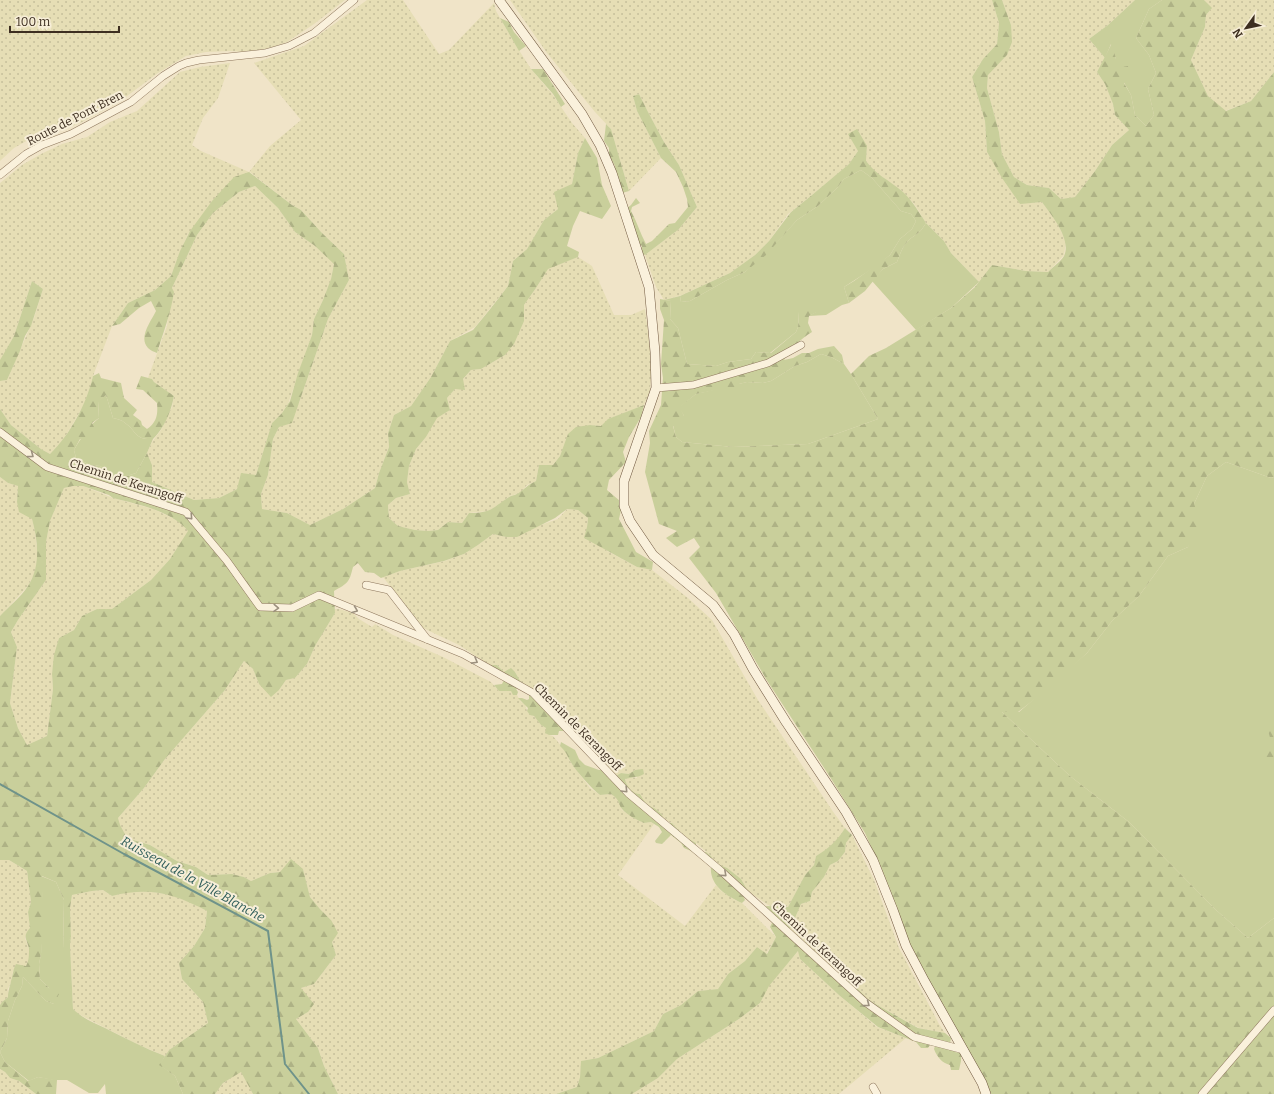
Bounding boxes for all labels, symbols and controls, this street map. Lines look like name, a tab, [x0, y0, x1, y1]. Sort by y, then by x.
scale bar	[10, 8, 119, 34]
north arrow	[1226, 8, 1266, 48]
text: 100 m	[16, 15, 51, 29]
text: N	[1230, 26, 1246, 40]
street label: Route de Pont Bren	[25, 88, 126, 148]
one-way arrow	[27, 450, 34, 458]
street label: Chemin de Kerangoff	[68, 456, 185, 506]
one-way arrow	[185, 512, 192, 520]
one-way arrow	[273, 603, 279, 612]
one-way arrow	[351, 605, 359, 613]
one-way arrow	[471, 656, 478, 663]
street label: Chemin de Kerangoff	[531, 680, 625, 774]
one-way arrow	[620, 785, 628, 793]
water label: Ruisseau de la Ville Blanche	[118, 833, 268, 925]
one-way arrow	[719, 869, 727, 876]
street label: Chemin de Kerangoff	[769, 899, 865, 990]
one-way arrow	[862, 999, 869, 1006]

